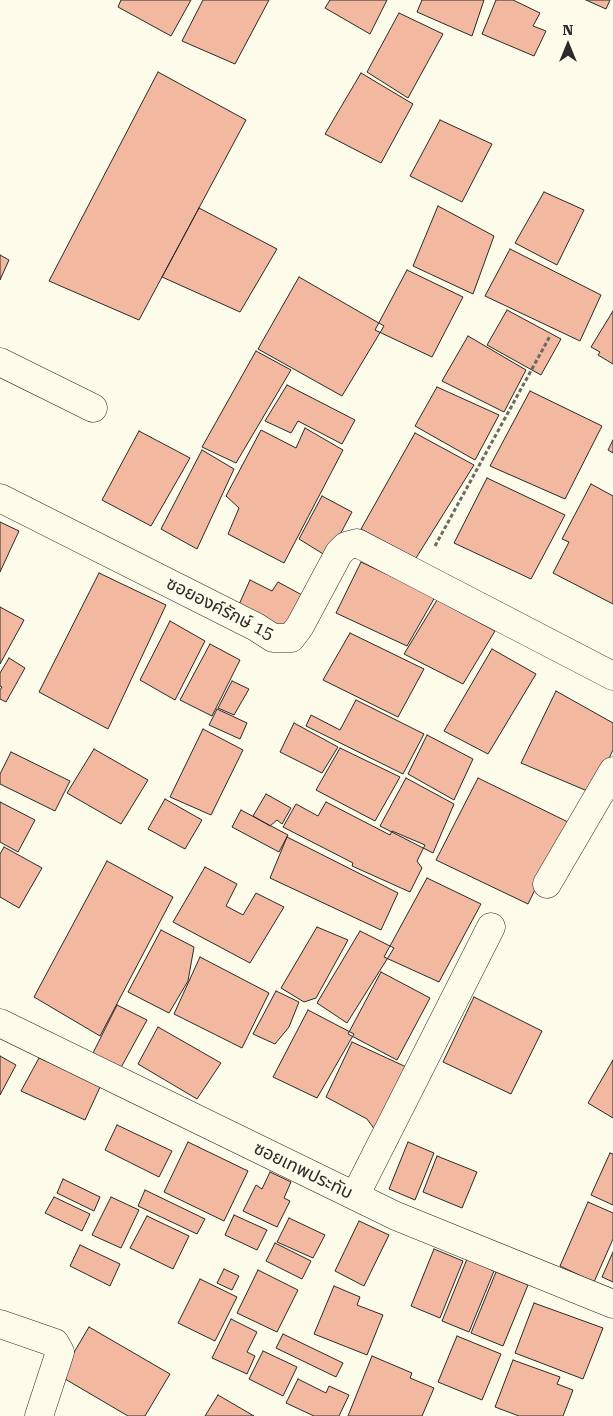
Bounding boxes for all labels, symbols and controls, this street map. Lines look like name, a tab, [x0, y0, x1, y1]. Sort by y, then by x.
north arrow	[543, 20, 593, 70]
text: N	[563, 22, 573, 38]
street label: ซอยองค์รักษ์ 15	[163, 573, 277, 645]
street label: ซอยเทพประทับ	[250, 1138, 356, 1204]

